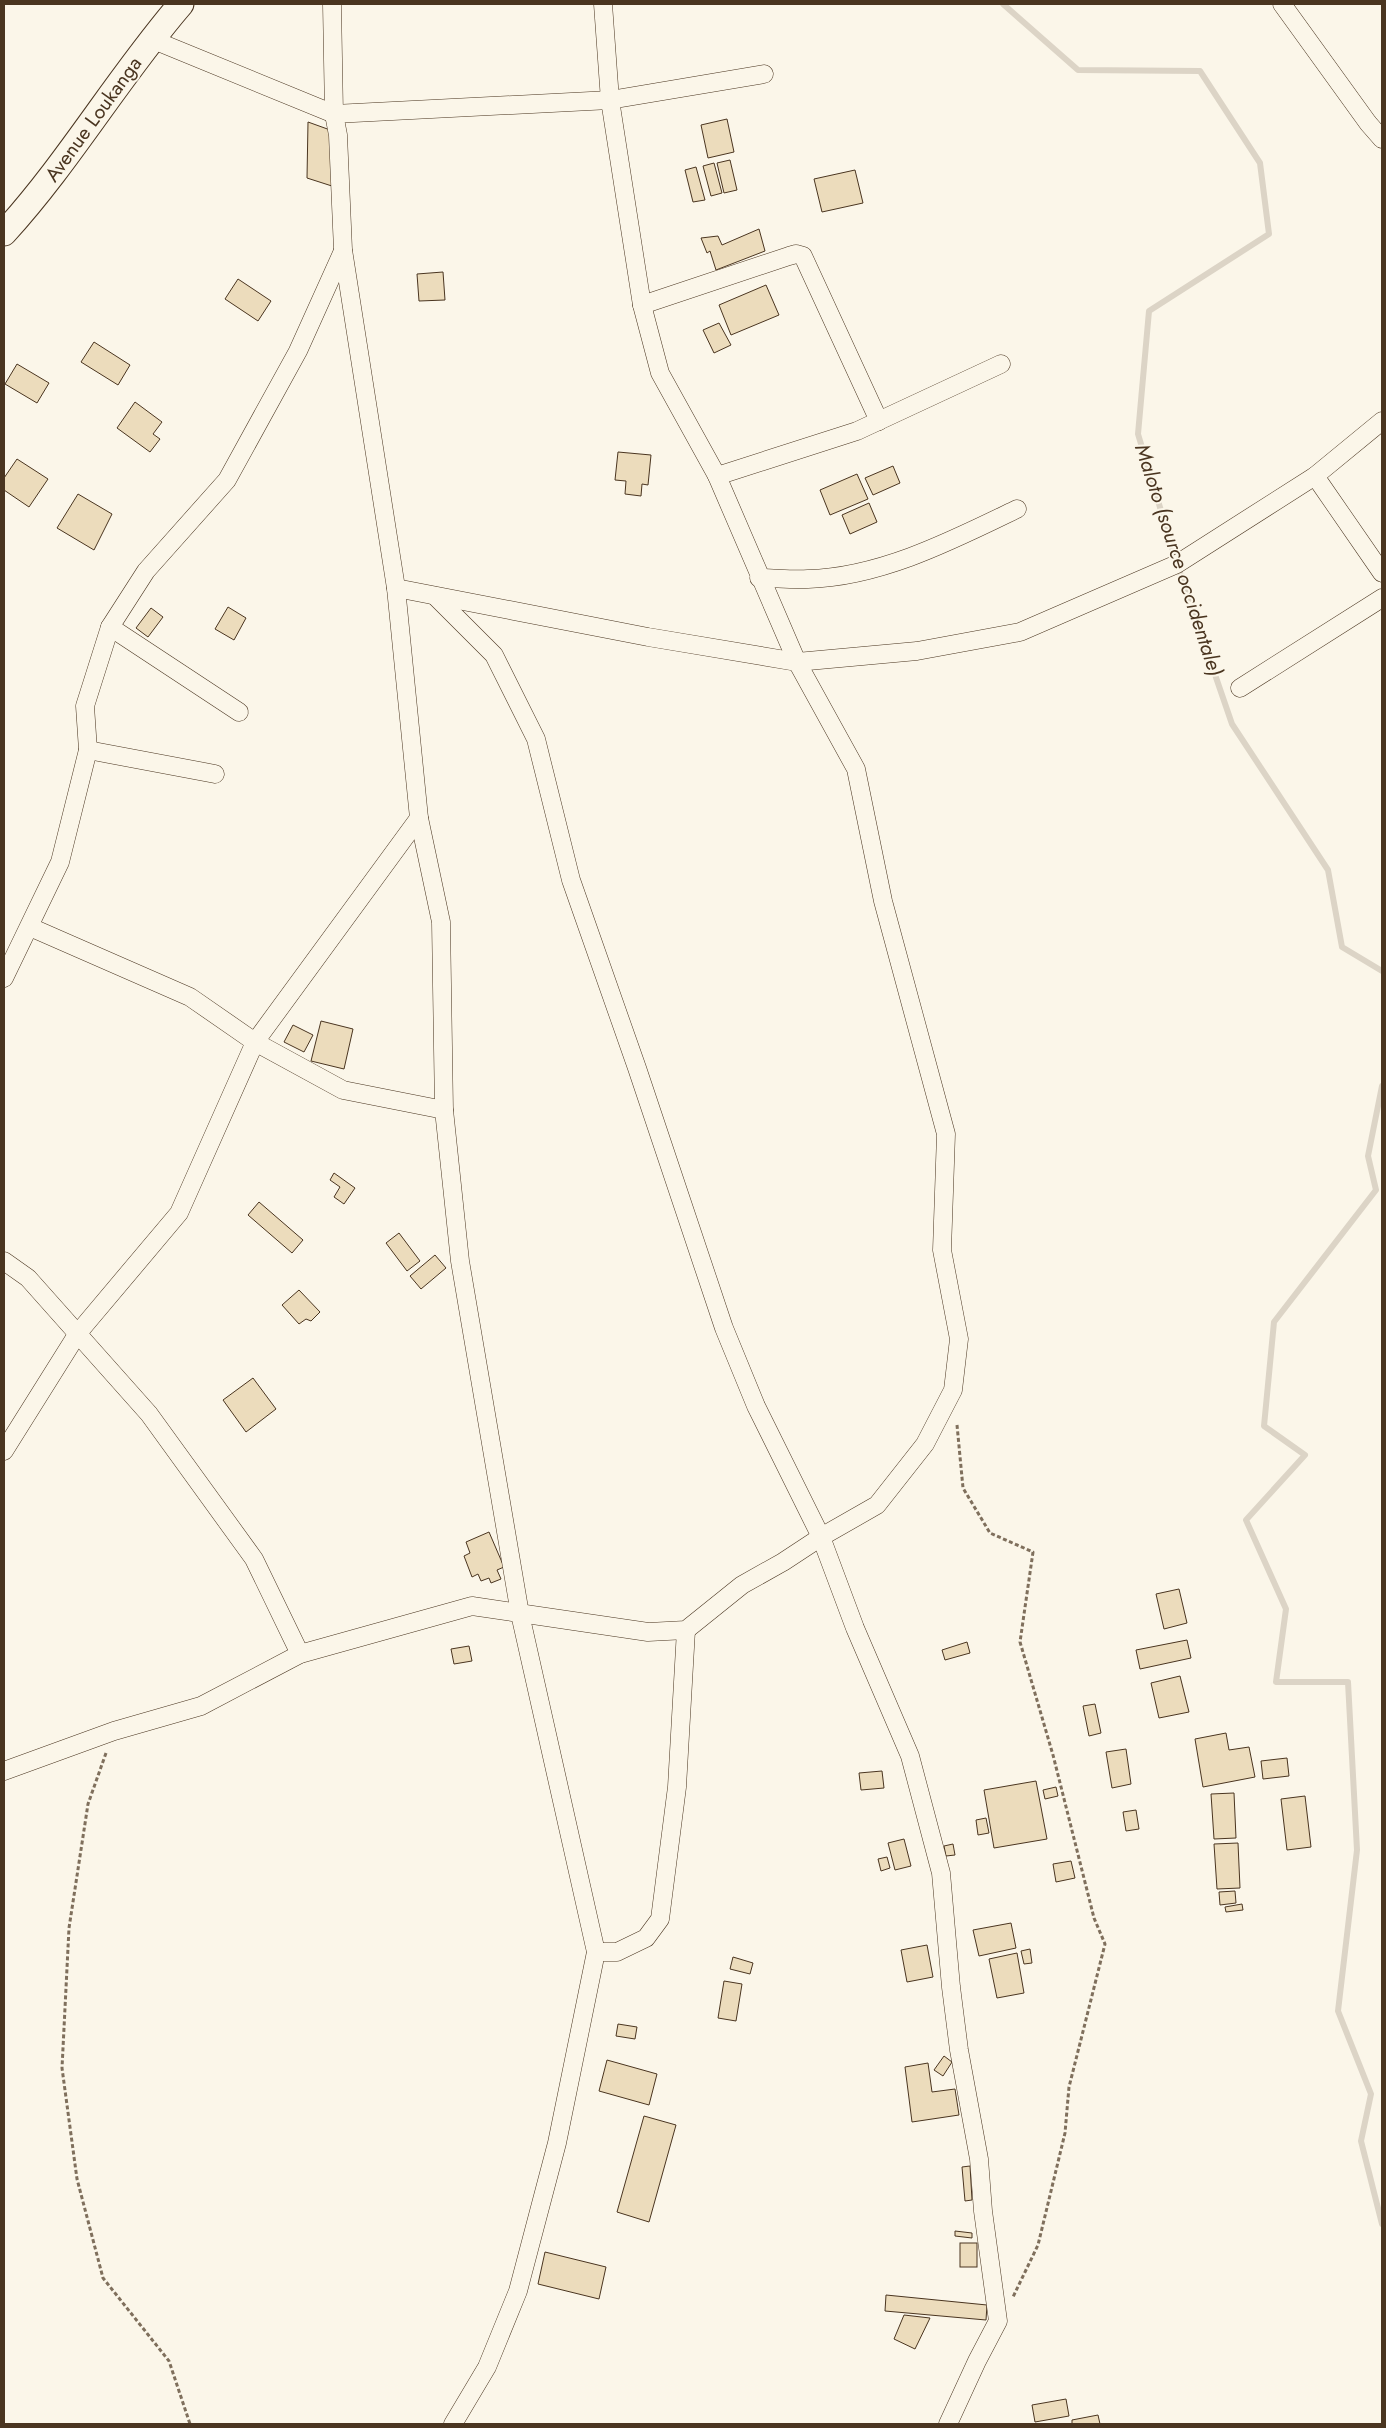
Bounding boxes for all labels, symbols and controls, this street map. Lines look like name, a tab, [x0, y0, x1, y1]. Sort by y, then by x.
street label: Avenue Loukanga	[38, 51, 149, 188]
water label: Maloto (source occidentale)	[1127, 440, 1231, 680]

